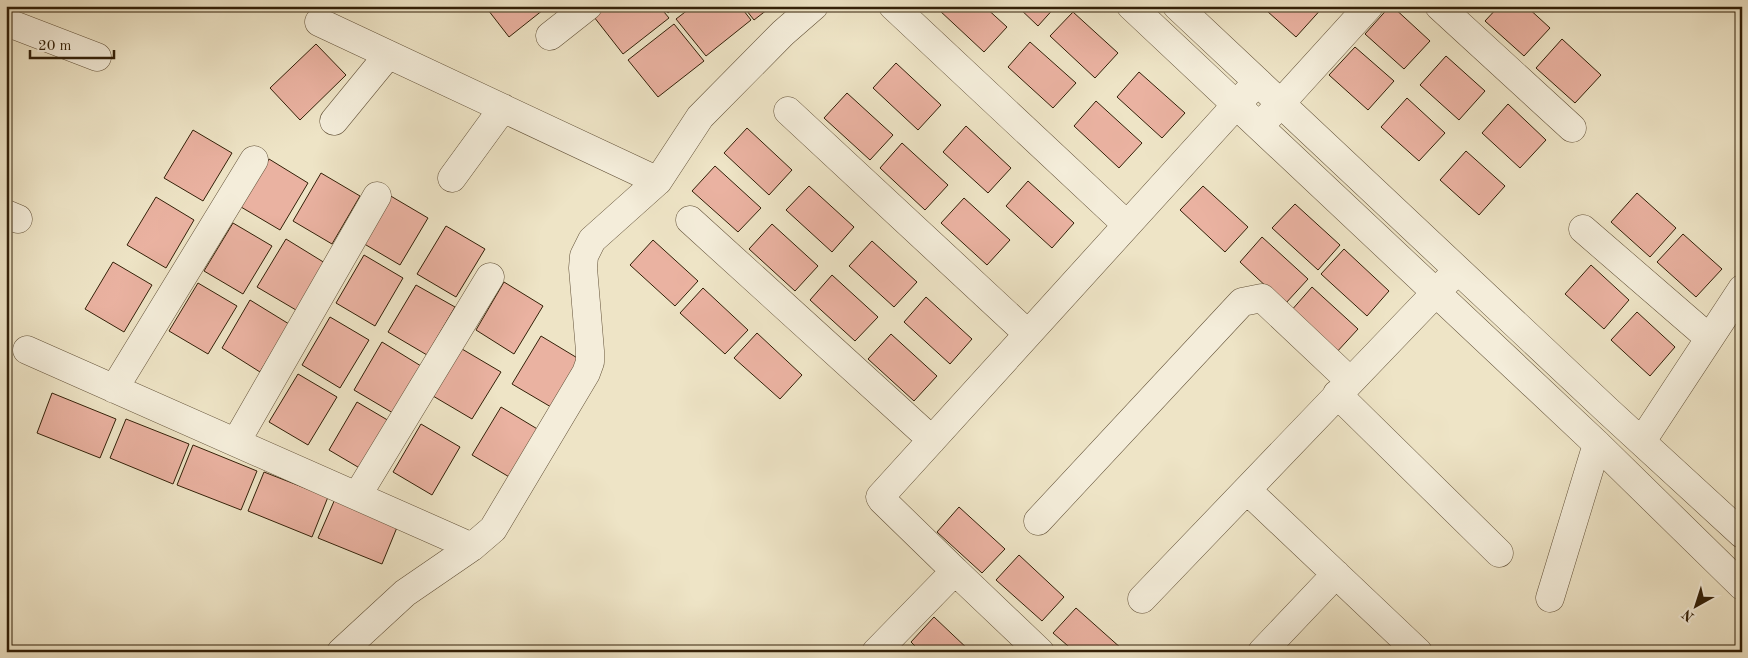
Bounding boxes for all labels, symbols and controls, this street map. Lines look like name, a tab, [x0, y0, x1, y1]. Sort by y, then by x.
scale bar	[30, 28, 114, 60]
text: 20 m	[38, 39, 72, 54]
north arrow	[1670, 580, 1720, 630]
text: N	[1680, 606, 1697, 624]

